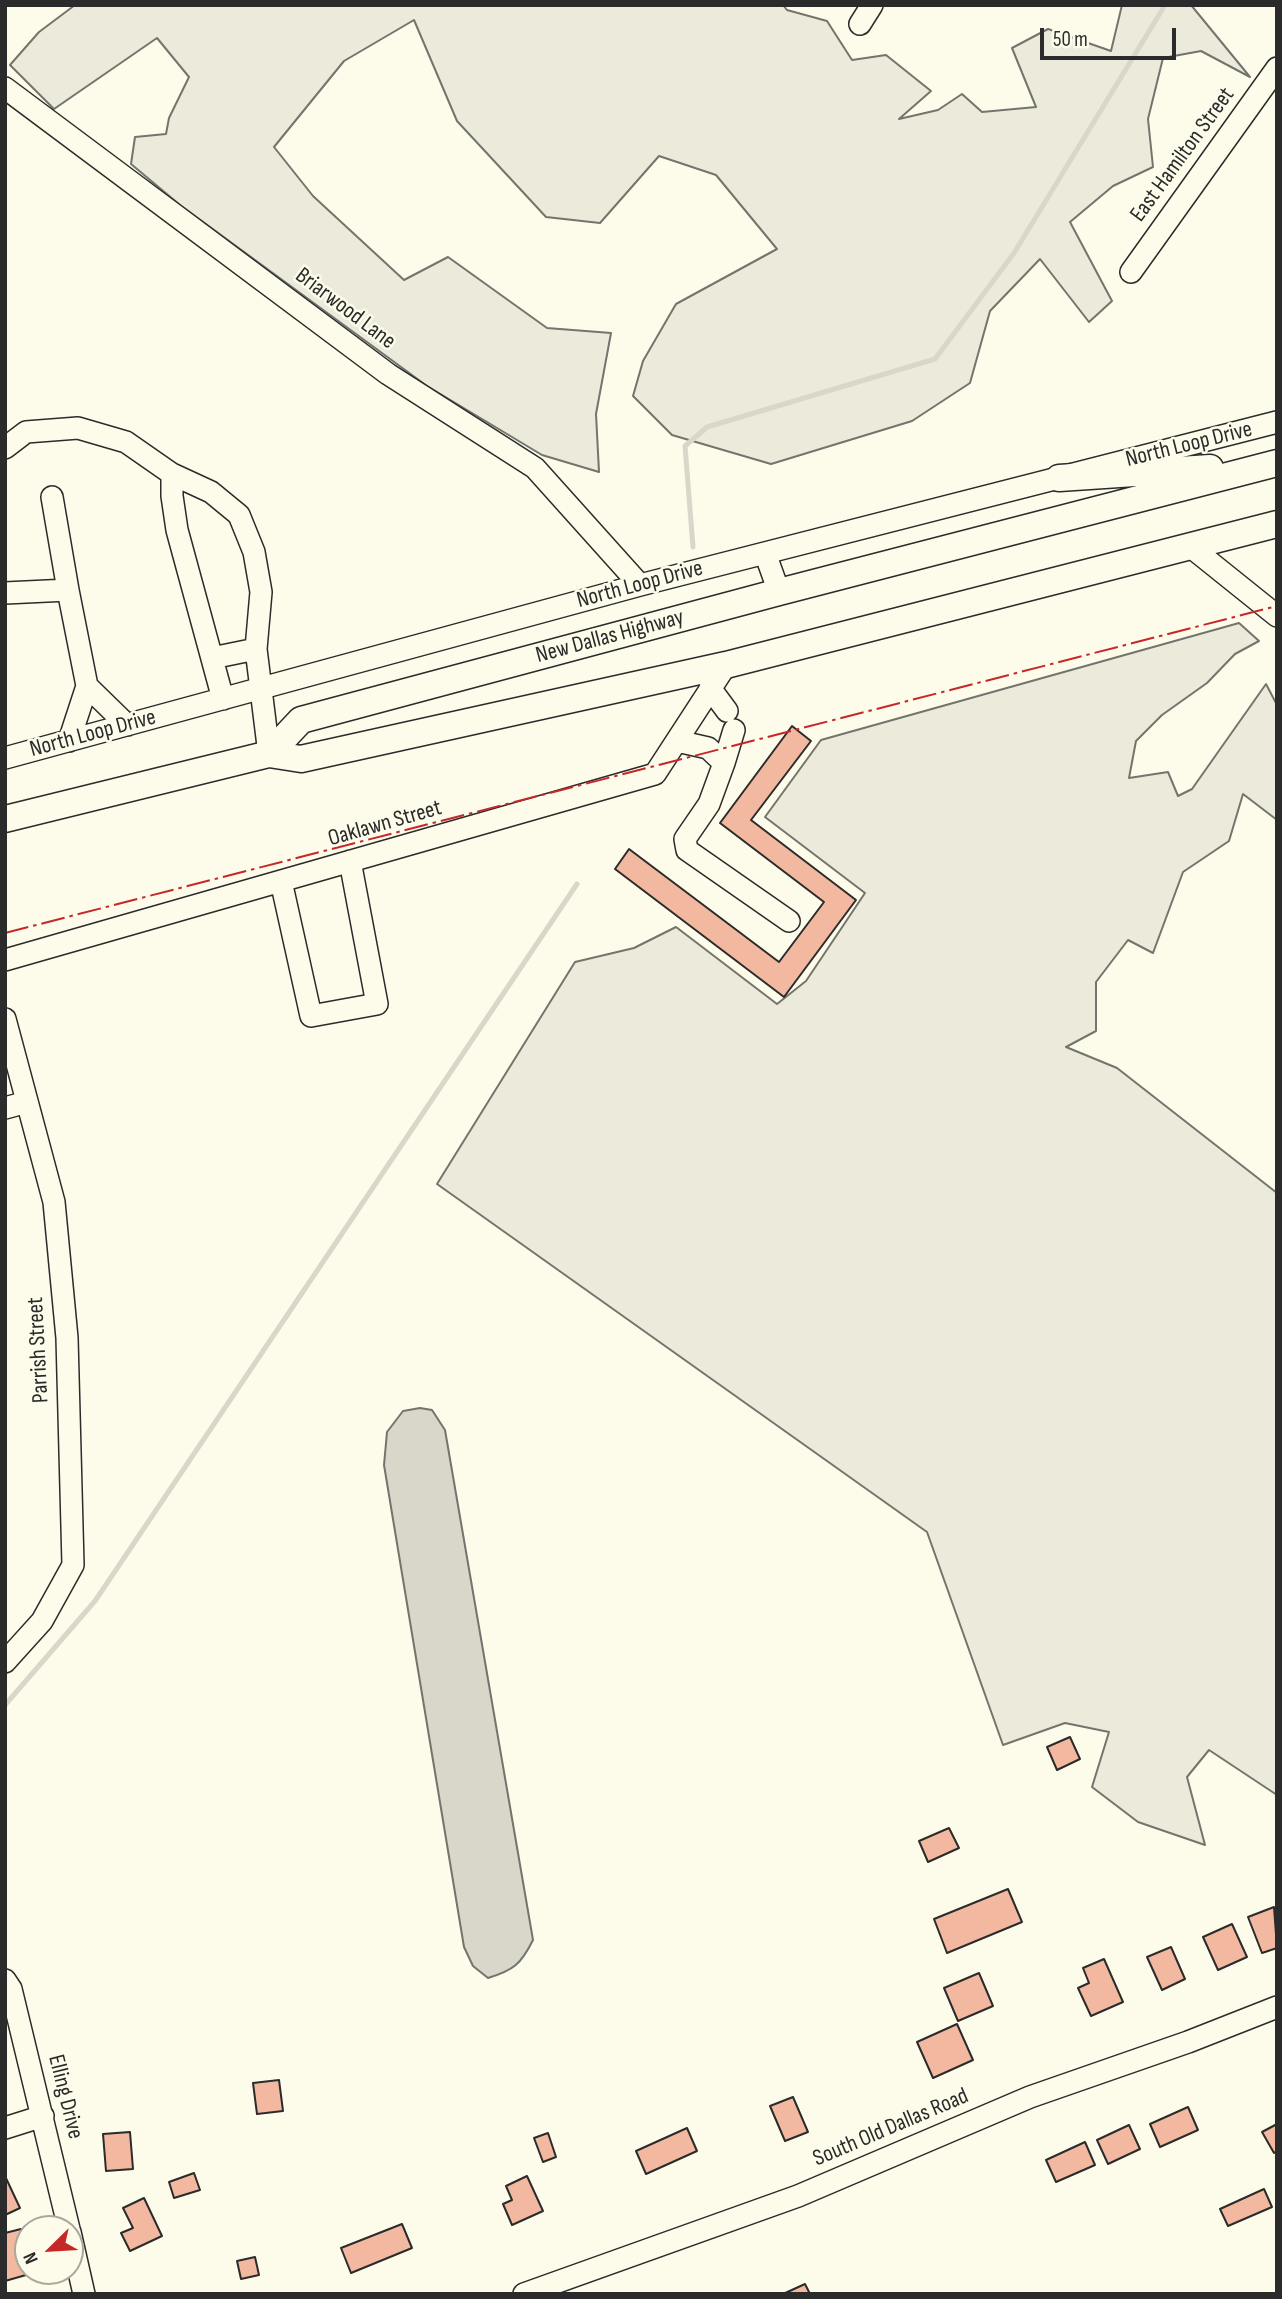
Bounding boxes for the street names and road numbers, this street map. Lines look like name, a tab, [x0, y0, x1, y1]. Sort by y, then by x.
street label: East Hamilton Street	[1125, 82, 1241, 228]
street label: Briarwood Lane	[289, 262, 401, 356]
street label: North Loop Drive	[1123, 416, 1255, 474]
street label: North Loop Drive	[574, 555, 706, 615]
street label: New Dallas Highway	[533, 604, 687, 670]
street label: North Loop Drive	[27, 704, 159, 764]
street label: Oaklawn Street	[325, 795, 445, 853]
street label: Parrish Street	[22, 1296, 56, 1404]
street label: Elling Drive	[41, 2052, 89, 2142]
street label: South Old Dallas Road	[809, 2083, 973, 2173]

